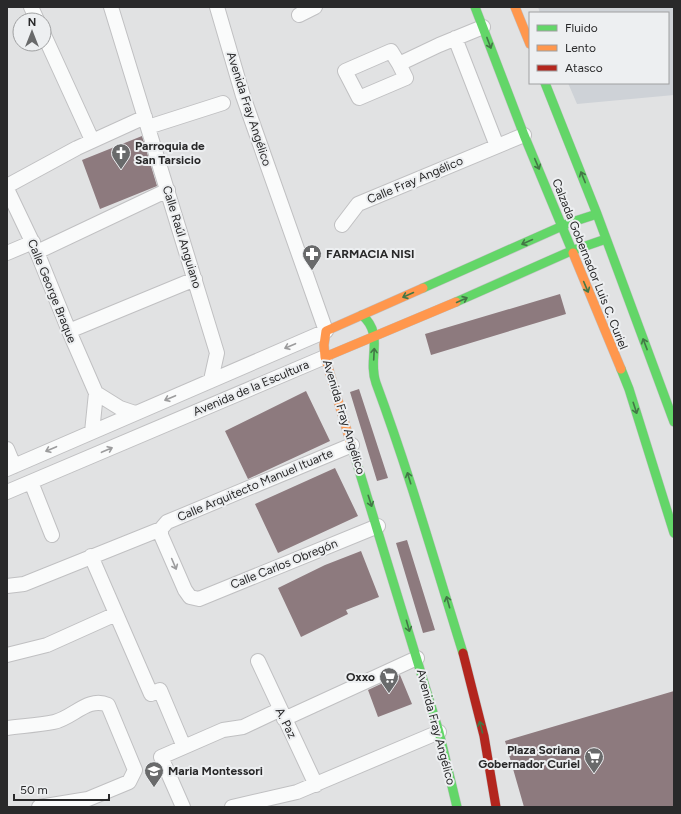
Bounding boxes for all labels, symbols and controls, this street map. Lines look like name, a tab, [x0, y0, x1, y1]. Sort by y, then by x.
north arrow	[12, 12, 52, 52]
legend	[529, 12, 669, 84]
text: N	[28, 16, 36, 29]
text: Fluido	[565, 21, 598, 35]
one-way arrow	[486, 37, 494, 49]
text: Lento	[565, 41, 596, 55]
street label: Avenida Fray Angélico	[224, 50, 274, 168]
text: Atasco	[565, 61, 603, 75]
place label: Parroquia de San Tarsicio	[135, 139, 205, 167]
church icon: Parroquia de San Tarsicio	[110, 142, 132, 170]
street label: Calle Fray Angélico	[365, 153, 465, 206]
one-way arrow	[533, 158, 541, 170]
one-way arrow	[579, 172, 586, 184]
street label: Calzada Gobernador Luis C. Curiel	[549, 177, 631, 351]
street label: Calle Raúl Anguiano	[160, 184, 204, 290]
street label: Calle George Braque	[25, 237, 79, 345]
one-way arrow	[521, 239, 533, 246]
pharmacy icon: FARMACIA NISI	[301, 243, 323, 271]
place label: FARMACIA NISI	[326, 247, 415, 261]
one-way arrow	[583, 281, 591, 293]
one-way arrow	[402, 292, 414, 299]
one-way arrow	[456, 295, 468, 303]
one-way arrow	[641, 338, 649, 350]
one-way arrow	[284, 343, 296, 350]
one-way arrow	[371, 348, 378, 361]
street label: Avenida de la Escultura	[191, 357, 311, 419]
street label: Avenida Fray Angélico	[320, 358, 368, 476]
one-way arrow	[165, 395, 177, 402]
one-way arrow	[631, 402, 639, 414]
one-way arrow	[101, 445, 113, 453]
one-way arrow	[46, 446, 58, 454]
street label: Calle Arquitecto Manuel Ituarte	[175, 446, 335, 524]
one-way arrow	[405, 472, 412, 485]
one-way arrow	[367, 494, 374, 507]
street label: Calle Carlos Obregón	[228, 536, 340, 592]
one-way arrow	[170, 557, 178, 569]
one-way arrow	[444, 596, 451, 609]
one-way arrow	[405, 619, 412, 632]
supermarket icon: Oxxo	[378, 666, 400, 694]
street label: Avenida Fray Angélico	[414, 668, 458, 786]
place label: Oxxo	[346, 670, 375, 684]
street label: A. Paz	[273, 705, 299, 741]
one-way arrow	[477, 721, 485, 734]
place label: Plaza Soriana Gobernador Curiel	[478, 743, 580, 771]
supermarket icon: Plaza Soriana Gobernador Curiel	[583, 746, 605, 774]
school or university icon: Maria Montessori	[143, 760, 165, 788]
place label: Maria Montessori	[168, 764, 263, 778]
scale bar	[14, 776, 109, 802]
text: 50 m	[20, 783, 48, 797]

